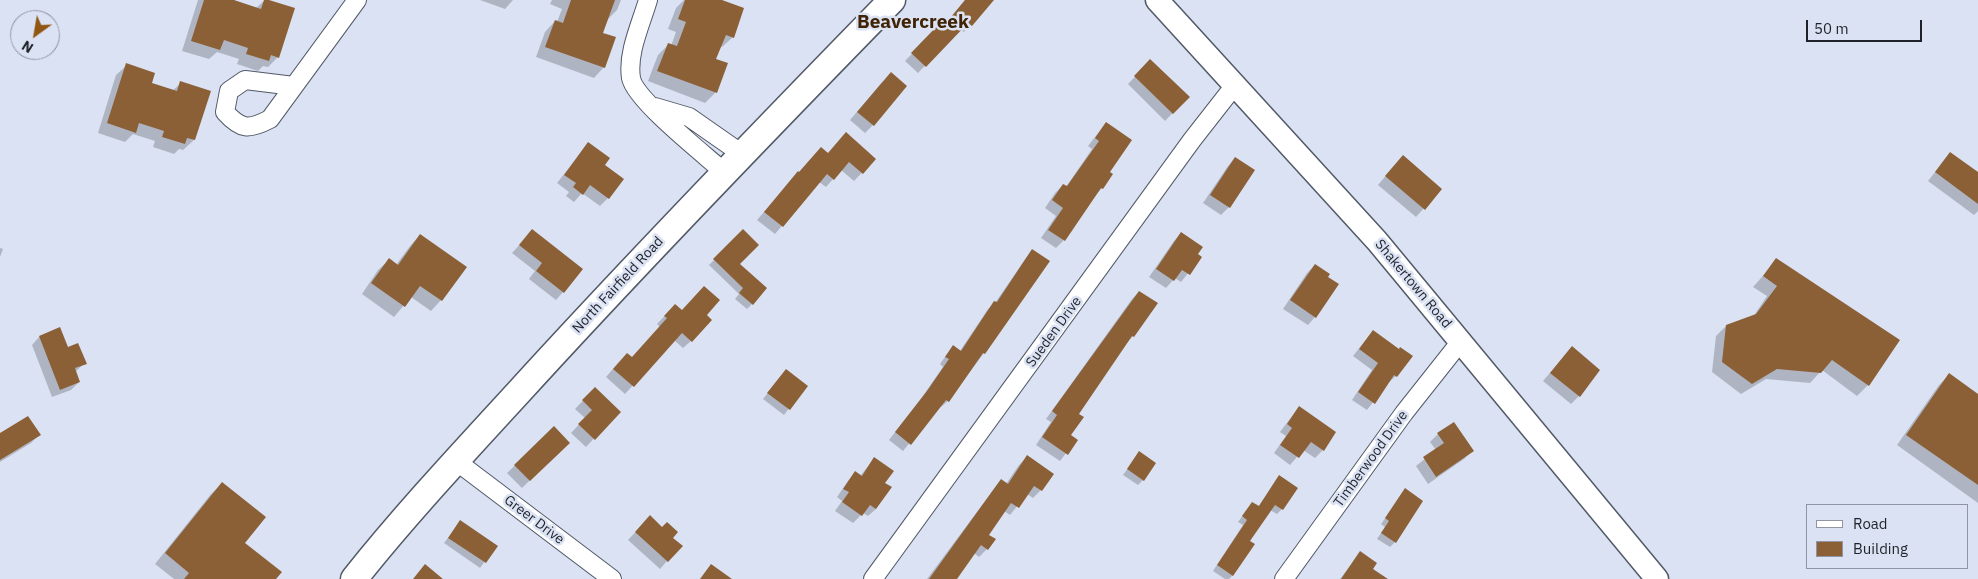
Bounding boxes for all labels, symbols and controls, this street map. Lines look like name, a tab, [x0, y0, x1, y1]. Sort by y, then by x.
north arrow	[10, 10, 60, 60]
scale bar	[1808, 10, 1924, 42]
district label: Beavercreek	[857, 12, 969, 34]
text: 50 m	[1814, 19, 1849, 38]
text: N	[19, 37, 37, 57]
street label: North Fairfield Road	[569, 233, 667, 337]
street label: Shakertown Road	[1371, 236, 1455, 332]
street label: Sueden Drive	[1023, 293, 1085, 371]
street label: Timberwood Drive	[1330, 408, 1412, 510]
street label: Greer Drive	[501, 492, 567, 548]
legend	[1806, 504, 1968, 569]
text: Road	[1853, 514, 1888, 533]
text: Building	[1853, 539, 1908, 558]

